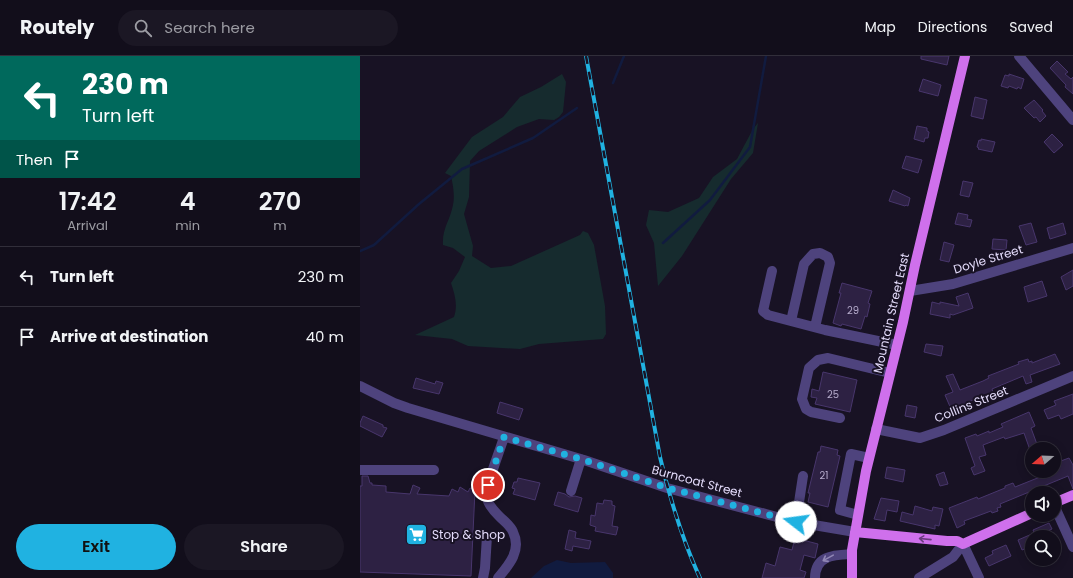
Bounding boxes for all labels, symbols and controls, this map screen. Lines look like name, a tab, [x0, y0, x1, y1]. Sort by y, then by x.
search box	[118, 10, 398, 46]
text: Routely	[20, 14, 94, 41]
icon: search	[132, 17, 154, 39]
text: Search here	[164, 17, 255, 38]
text: Map	[865, 17, 896, 37]
text: Directions	[918, 17, 987, 37]
text: Saved	[1009, 17, 1053, 37]
text: 230 m	[82, 65, 169, 104]
icon: left	[16, 72, 68, 124]
text: Turn left	[82, 103, 154, 128]
icon: arrive	[61, 148, 83, 170]
text: Then	[16, 149, 53, 170]
text: 17:42	[59, 185, 117, 218]
text: 4	[180, 185, 196, 218]
text: 270	[259, 185, 301, 218]
text: Arrival	[67, 216, 108, 235]
text: min	[175, 216, 200, 235]
text: m	[273, 216, 287, 235]
street label: Doyle Street	[951, 240, 1025, 278]
street label: Mountain Street East	[869, 251, 913, 375]
icon: left	[16, 266, 38, 288]
text: Turn left	[50, 266, 114, 287]
text: 230 m	[298, 266, 344, 287]
house number: 29	[847, 303, 859, 318]
icon: arrive	[16, 326, 38, 348]
text: Arrive at destination	[50, 326, 208, 347]
text: 40 m	[306, 326, 344, 347]
street label: Collins Street	[932, 381, 1010, 427]
house number: 25	[827, 387, 839, 402]
north arrow	[1025, 442, 1061, 478]
map controls	[1025, 442, 1061, 566]
street label: Burncoat Street	[650, 461, 744, 501]
pin	[471, 468, 505, 502]
house number: 21	[820, 468, 828, 483]
icon: arrive	[477, 474, 499, 496]
button: sound	[1025, 486, 1061, 522]
position arrow	[775, 501, 817, 543]
supermarket icon: Stop & Shop	[404, 521, 430, 547]
button: Exit	[16, 524, 176, 570]
button: Share	[184, 524, 344, 570]
place label: Stop & Shop	[432, 526, 505, 543]
button: search	[1025, 530, 1061, 566]
one-way arrow	[919, 535, 932, 543]
one-way arrow	[822, 555, 834, 563]

